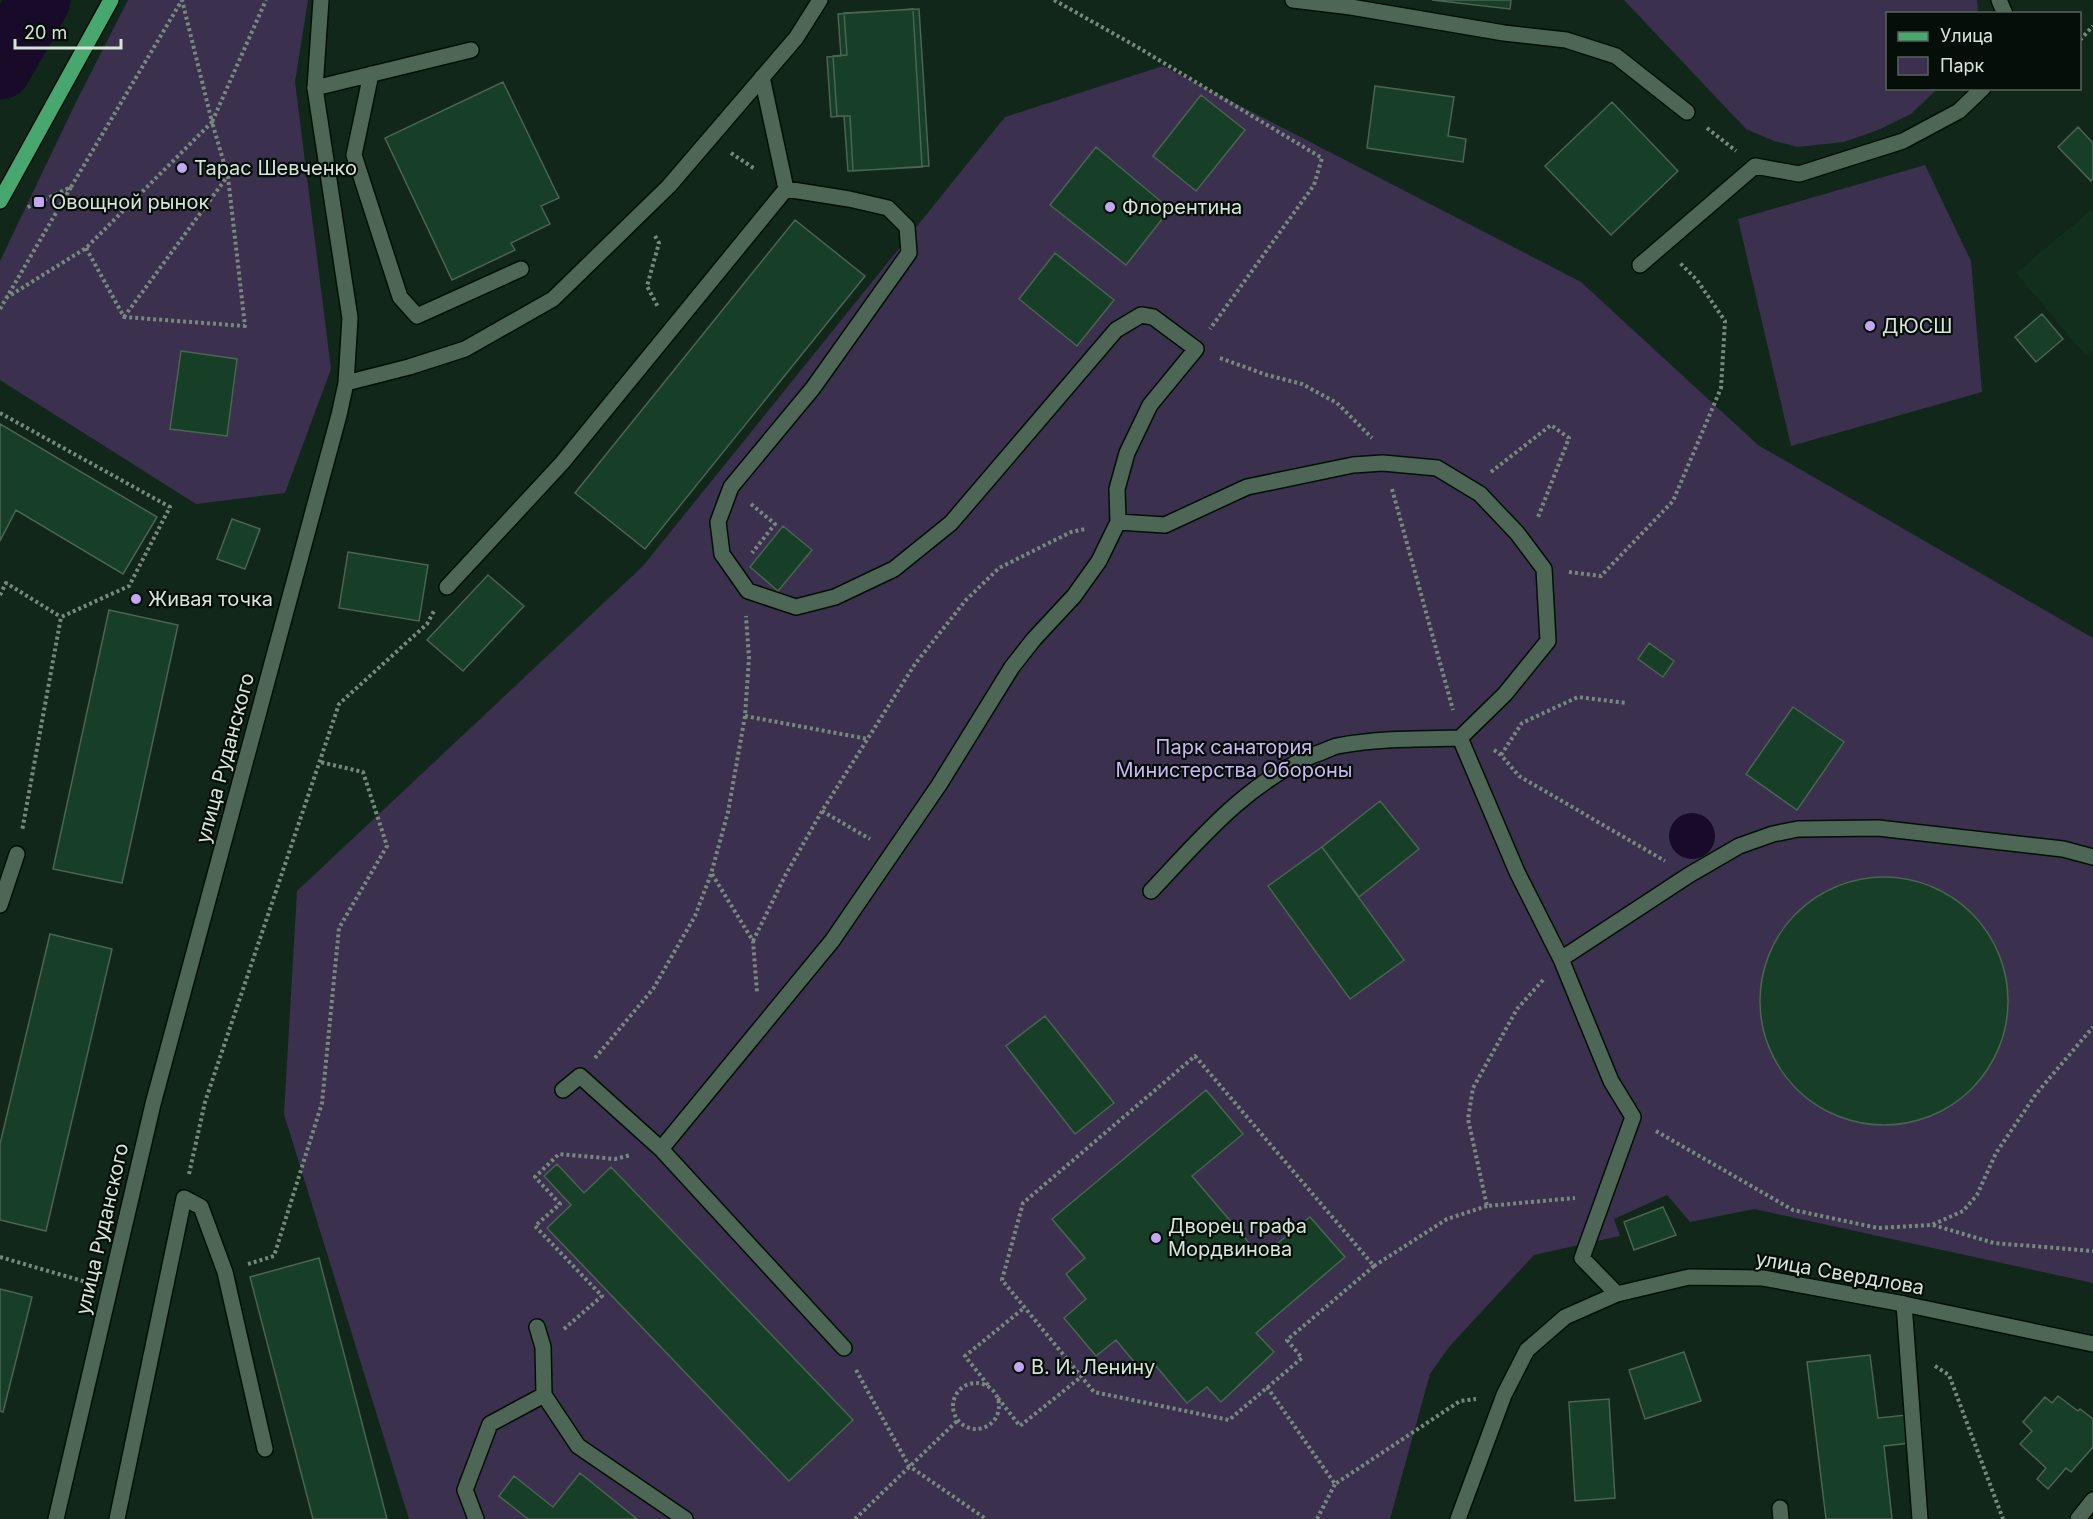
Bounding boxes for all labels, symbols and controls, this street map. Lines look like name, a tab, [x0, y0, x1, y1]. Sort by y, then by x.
scale bar	[15, 12, 122, 50]
legend	[1886, 12, 2081, 90]
text: 20 m	[24, 22, 67, 43]
text: Улица	[1940, 25, 1993, 46]
text: Парк	[1940, 55, 1985, 76]
place label: Тарас Шевченко	[194, 156, 357, 180]
marker: Тарас Шевченко	[175, 161, 189, 175]
place label: Овощной рынок	[51, 190, 209, 214]
marker: Овощной рынок	[32, 195, 46, 209]
place label: Флорентина	[1122, 195, 1242, 219]
marker: Флорентина	[1103, 200, 1117, 214]
place label: ДЮСШ	[1882, 314, 1952, 338]
marker: ДЮСШ	[1863, 319, 1877, 333]
place label: Живая точка	[148, 587, 273, 611]
marker: Живая точка	[129, 592, 143, 606]
street label: улица Руданского	[191, 670, 259, 846]
park label: Парк санатория Министерства Обороны	[1116, 735, 1353, 782]
street label: улица Руданского	[71, 1141, 133, 1317]
place label: Дворец графа Мордвинова	[1168, 1214, 1307, 1261]
marker: Дворец графа Мордвинова	[1149, 1231, 1163, 1245]
street label: улица Свердлова	[1754, 1246, 1926, 1300]
place label: В. И. Ленину	[1031, 1355, 1155, 1379]
marker: В. И. Ленину	[1012, 1360, 1026, 1374]

